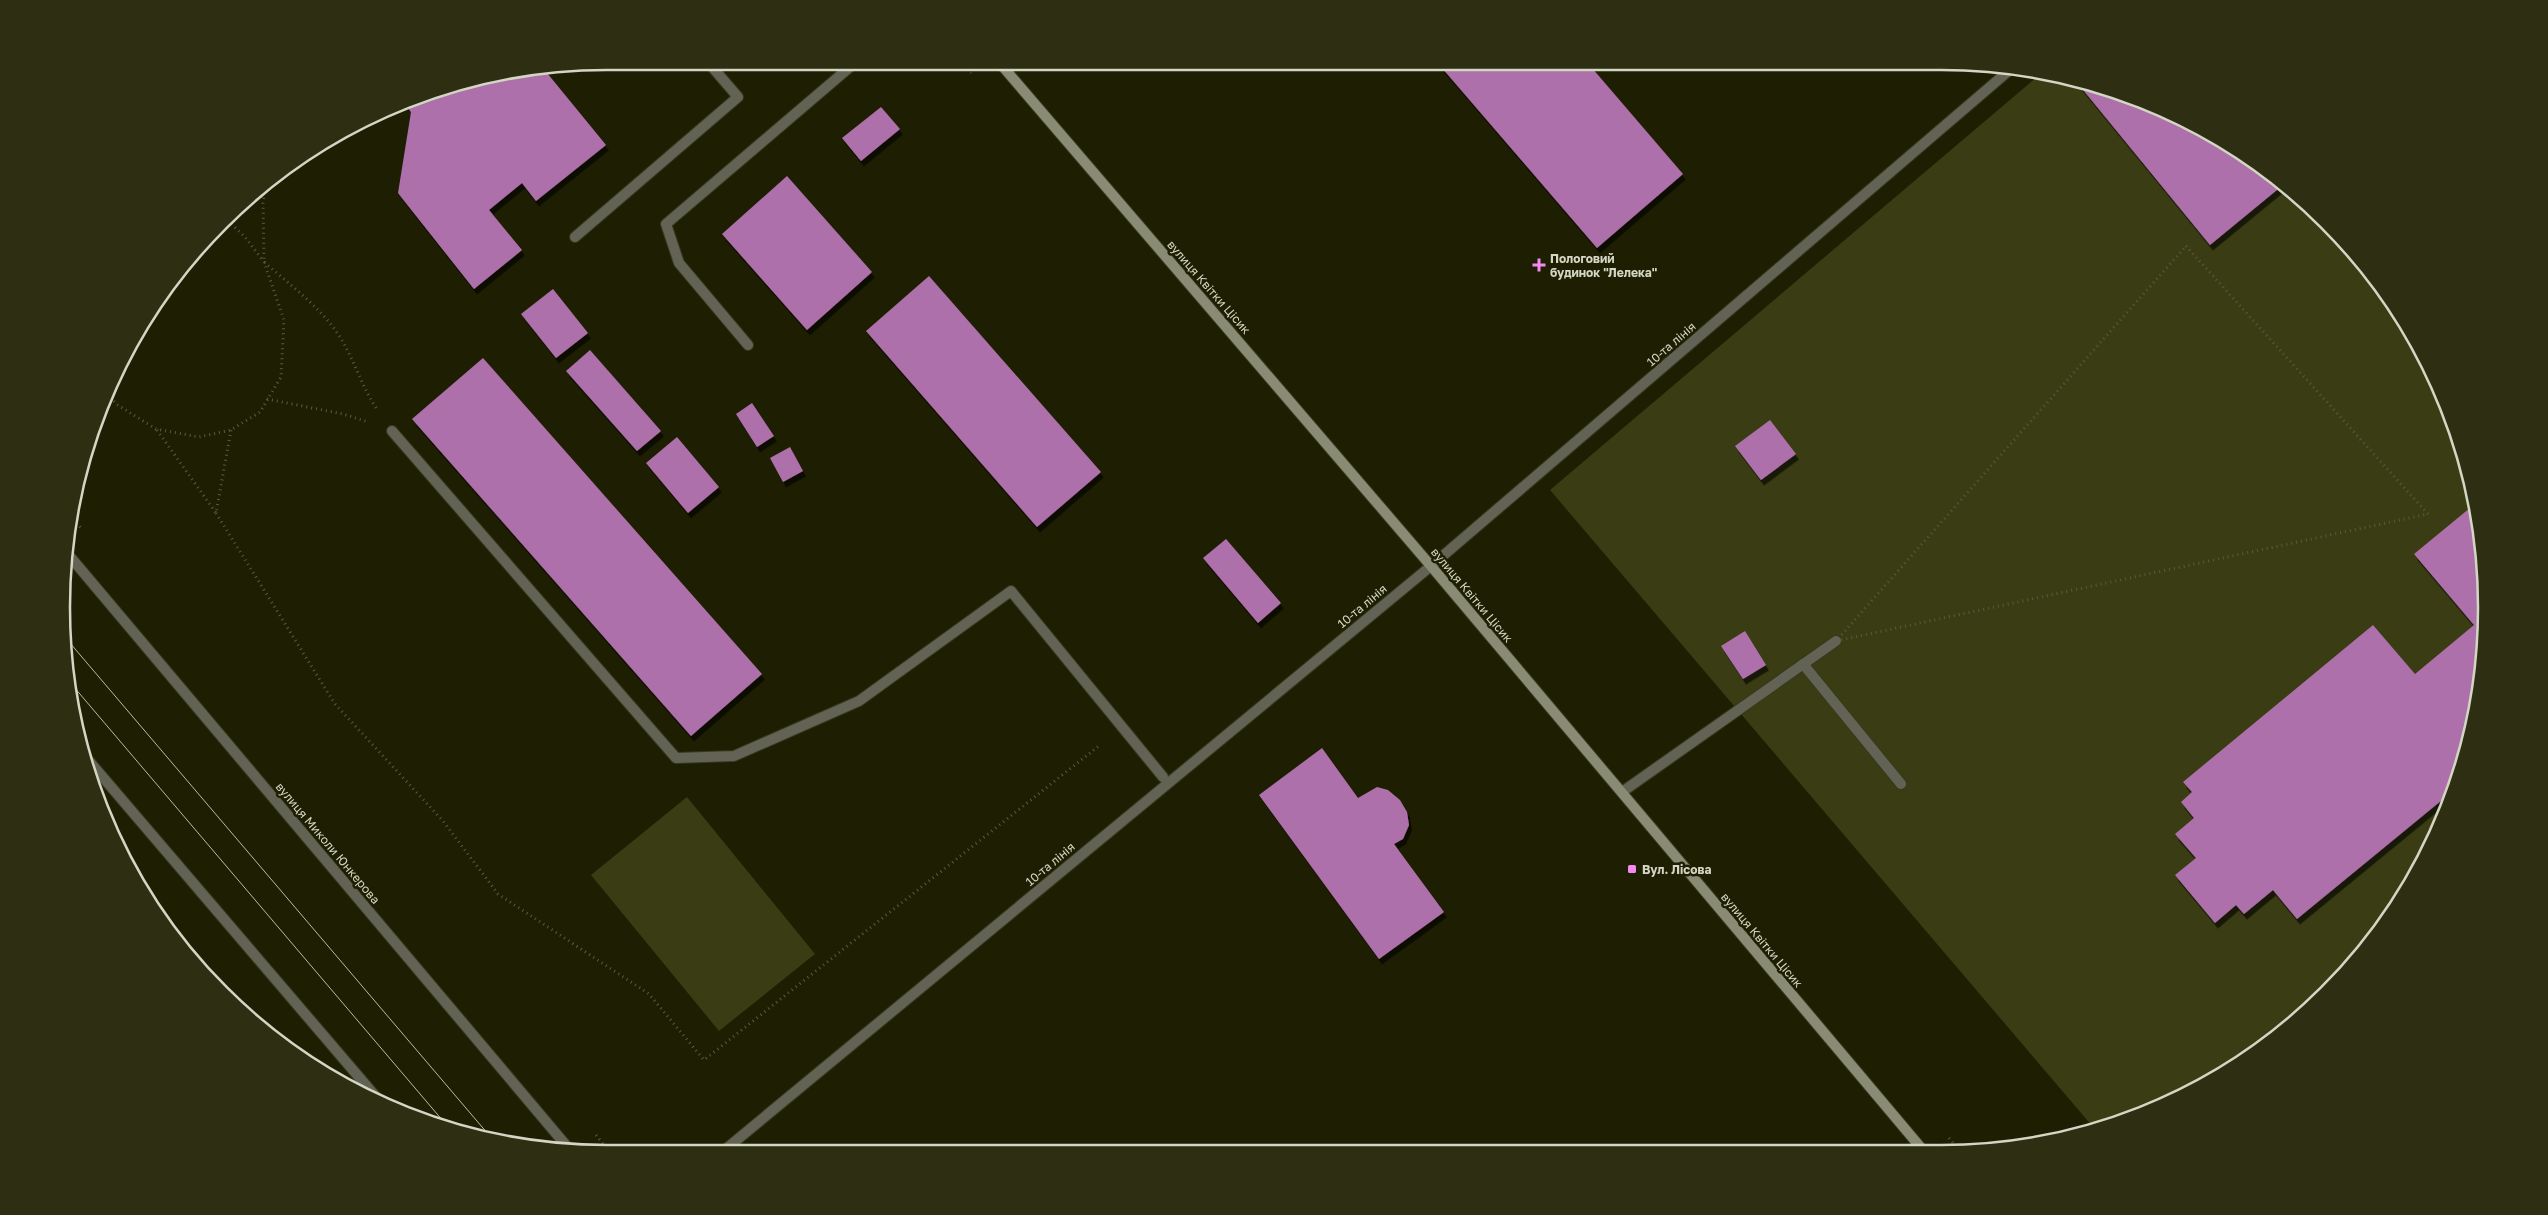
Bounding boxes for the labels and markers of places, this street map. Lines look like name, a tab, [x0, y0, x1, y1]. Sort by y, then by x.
place label: Пологовий будинок "Лелека"	[1550, 251, 1657, 280]
marker: Пологовий будинок "Лелека"	[1532, 258, 1546, 272]
place label: Вул. Лісова	[1642, 862, 1711, 877]
marker: Вул. Лісова	[1626, 863, 1638, 875]

